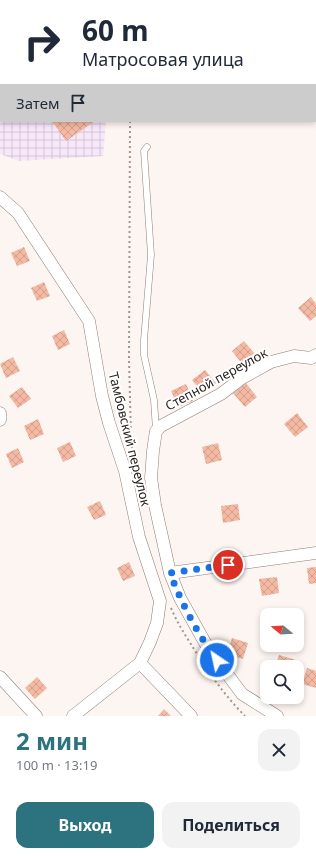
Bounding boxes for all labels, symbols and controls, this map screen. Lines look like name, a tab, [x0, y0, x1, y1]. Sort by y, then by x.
text: 60 m	[82, 11, 149, 49]
icon: right	[16, 16, 68, 68]
text: Матросовая улица	[82, 47, 244, 71]
icon: arrive	[67, 92, 89, 114]
text: Затем	[16, 93, 59, 113]
street label: Степной переулок	[162, 343, 270, 415]
street label: Тамбовский переулок	[105, 370, 155, 508]
pin	[211, 548, 245, 582]
icon: arrive	[217, 554, 239, 576]
north arrow	[260, 608, 304, 652]
map controls	[260, 608, 304, 704]
position arrow	[196, 639, 238, 681]
button: search	[260, 660, 304, 704]
text: 2 мин	[16, 724, 88, 757]
button: close	[258, 729, 300, 771]
text: 100 m · 13:19	[16, 756, 97, 774]
button: Выход	[16, 802, 154, 848]
button: Поделиться	[162, 802, 300, 848]

